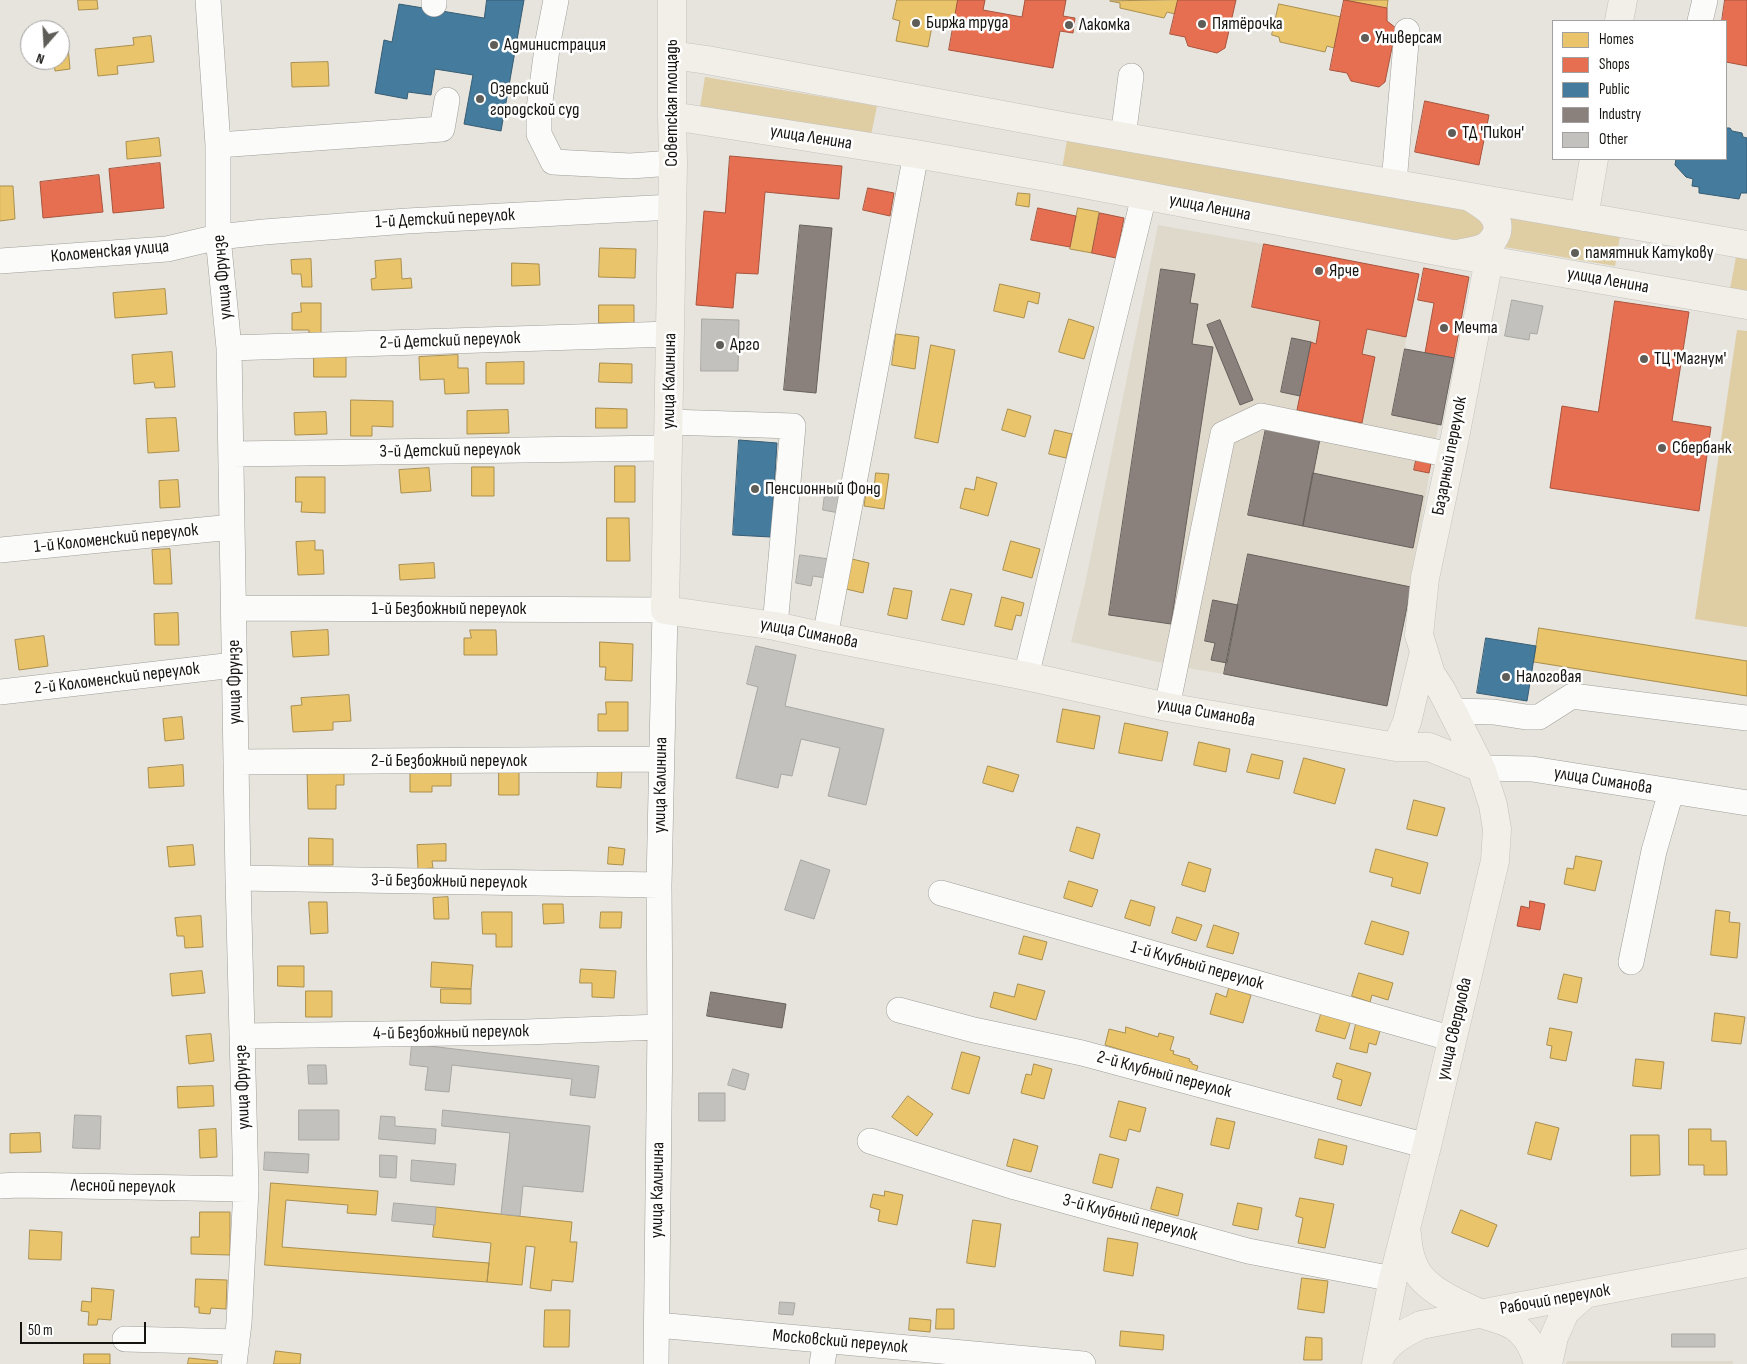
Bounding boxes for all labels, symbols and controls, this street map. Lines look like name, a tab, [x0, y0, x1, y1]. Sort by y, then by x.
place label: Биржа труда	[926, 12, 1008, 34]
place label: Пятёрочка	[1212, 13, 1283, 35]
place label: Лакомка	[1079, 14, 1130, 36]
marker: Биржа труда	[910, 17, 922, 29]
marker: Пятёрочка	[1196, 18, 1208, 30]
marker: Лакомка	[1063, 19, 1075, 31]
north arrow	[20, 20, 70, 70]
legend	[1552, 20, 1727, 160]
place label: Универсам	[1375, 27, 1442, 49]
text: Homes	[1599, 30, 1634, 49]
marker: Универсам	[1359, 32, 1371, 44]
place label: Администрация	[504, 34, 606, 56]
marker: Администрация	[488, 39, 500, 51]
street label: Советская площадь	[661, 39, 683, 167]
text: N	[34, 49, 47, 68]
text: Shops	[1599, 55, 1630, 74]
place label: Озерский городской суд	[490, 78, 579, 120]
text: Public	[1599, 80, 1630, 99]
marker: Озерский городской суд	[474, 93, 486, 105]
text: Industry	[1599, 105, 1641, 124]
street label: улица Ленина	[769, 121, 853, 155]
place label: ТД 'Пикон'	[1462, 122, 1524, 144]
marker: ТД 'Пикон'	[1446, 127, 1458, 139]
text: Other	[1599, 130, 1628, 149]
street label: улица Ленина	[1167, 190, 1253, 226]
street label: 1-й Детский переулок	[375, 205, 515, 233]
street label: улица Фрунзе	[209, 234, 237, 320]
street label: Коломенская улица	[50, 236, 170, 268]
place label: памятник Катукову	[1585, 242, 1714, 264]
marker: памятник Катукову	[1569, 247, 1581, 259]
place label: Ярче	[1329, 260, 1359, 282]
street label: улица Ленина	[1565, 263, 1651, 299]
marker: Ярче	[1313, 265, 1325, 277]
place label: Мечта	[1454, 317, 1498, 339]
marker: Мечта	[1438, 322, 1450, 334]
street label: 2-й Детский переулок	[379, 328, 521, 354]
street label: улица Калинина	[658, 333, 682, 429]
place label: Арго	[730, 334, 760, 356]
marker: Арго	[714, 339, 726, 351]
place label: ТЦ 'Магнум'	[1654, 348, 1726, 370]
marker: ТЦ 'Магнум'	[1638, 353, 1650, 365]
street label: Базарный переулок	[1428, 395, 1472, 517]
place label: Сбербанк	[1672, 437, 1732, 459]
street label: 3-й Детский переулок	[379, 439, 521, 463]
marker: Сбербанк	[1656, 442, 1668, 454]
place label: Пенсионный Фонд	[765, 478, 881, 500]
marker: Пенсионный Фонд	[749, 483, 761, 495]
street label: 1-й Коломенский переулок	[33, 520, 199, 558]
street label: 1-й Безбожный переулок	[372, 598, 526, 620]
street label: улица Симанова	[758, 614, 860, 654]
street label: улица Фрунзе	[223, 639, 247, 725]
street label: 2-й Коломенский переулок	[33, 658, 201, 700]
place label: Налоговая	[1516, 666, 1581, 688]
marker: Налоговая	[1500, 671, 1512, 683]
street label: улица Симанова	[1155, 694, 1257, 732]
street label: улица Калинина	[649, 737, 673, 833]
street label: 2-й Безбожный переулок	[371, 750, 527, 772]
street label: улица Симанова	[1552, 763, 1654, 799]
street label: 3-й Безбожный переулок	[371, 870, 527, 894]
street label: 1-й Клубный переулок	[1128, 937, 1266, 995]
street label: улица Свердлова	[1433, 976, 1477, 1082]
street label: 4-й Безбожный переулок	[373, 1021, 529, 1045]
street label: улица Фрунзе	[231, 1044, 255, 1130]
street label: 2-й Клубный переулок	[1094, 1047, 1234, 1103]
street label: улица Калинина	[646, 1142, 670, 1238]
street label: Лесной переулок	[71, 1175, 175, 1199]
street label: 3-й Клубный переулок	[1060, 1190, 1200, 1246]
street label: Рабочий переулок	[1498, 1280, 1612, 1320]
scale bar	[22, 1312, 149, 1344]
text: 50 m	[28, 1321, 53, 1340]
street label: Московский переулок	[771, 1325, 909, 1359]

